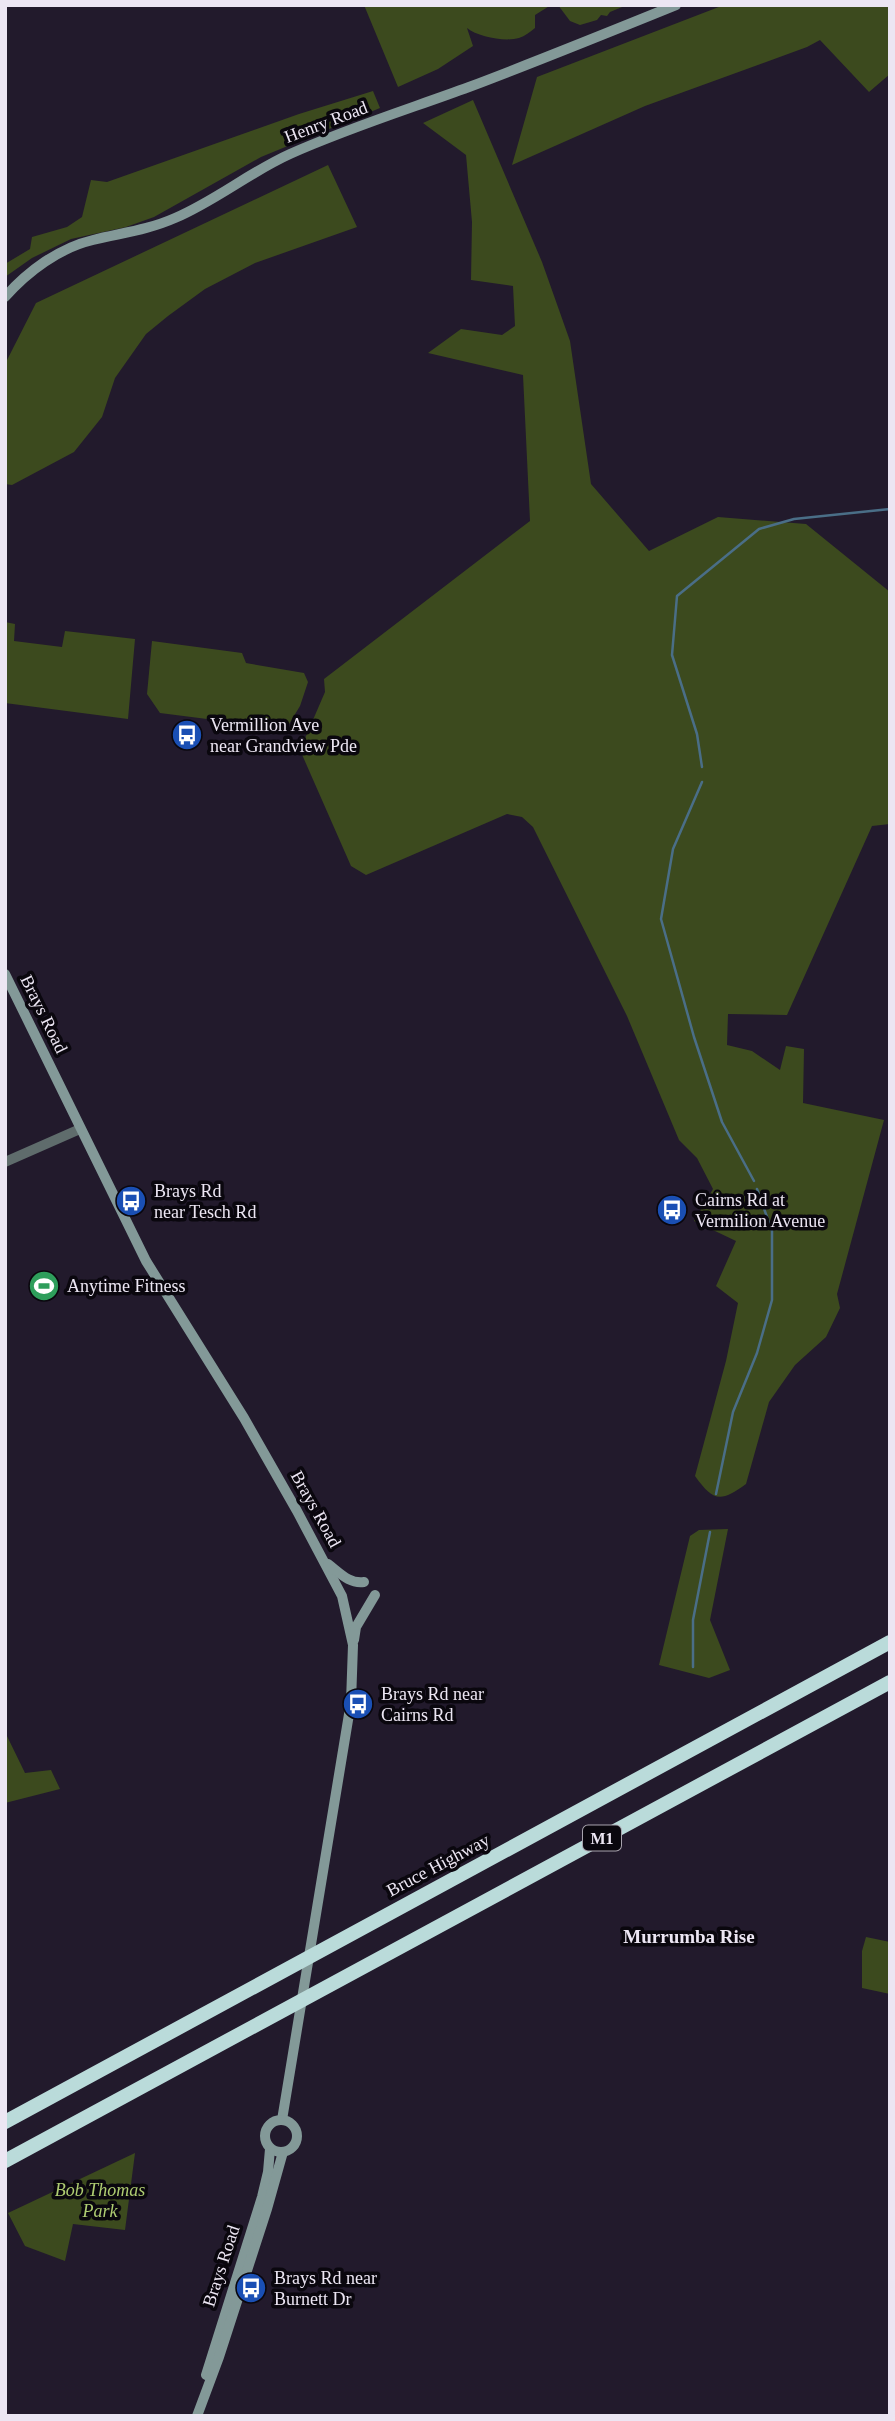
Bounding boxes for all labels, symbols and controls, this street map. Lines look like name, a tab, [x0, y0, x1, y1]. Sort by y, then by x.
street label: Henry Road	[282, 97, 370, 147]
place label: Vermillion Ave near Grandview Pde	[210, 715, 357, 756]
bus stop icon: Vermillion Ave near Grandview Pde	[170, 718, 204, 752]
street label: Brays Road	[16, 972, 72, 1056]
place label: Brays Rd near Tesch Rd	[154, 1181, 256, 1222]
bus stop icon: Brays Rd near Tesch Rd	[114, 1184, 148, 1218]
place label: Cairns Rd at Vermilion Avenue	[695, 1190, 825, 1231]
bus stop icon: Cairns Rd at Vermilion Avenue	[655, 1193, 689, 1227]
sports icon: Anytime Fitness	[27, 1269, 61, 1303]
place label: Anytime Fitness	[67, 1276, 186, 1296]
street label: Brays Road	[287, 1467, 345, 1551]
place label: Brays Rd near Cairns Rd	[381, 1684, 484, 1725]
bus stop icon: Brays Rd near Cairns Rd	[341, 1687, 375, 1721]
road number: M1	[583, 1826, 621, 1850]
street label: Bruce Highway	[383, 1830, 493, 1900]
district label: Murrumba Rise	[623, 1926, 755, 1947]
park label: Bob Thomas Park	[55, 2180, 145, 2221]
street label: Brays Road	[198, 2223, 244, 2309]
place label: Brays Rd near Burnett Dr	[274, 2268, 377, 2309]
bus stop icon: Brays Rd near Burnett Dr	[234, 2271, 268, 2305]

